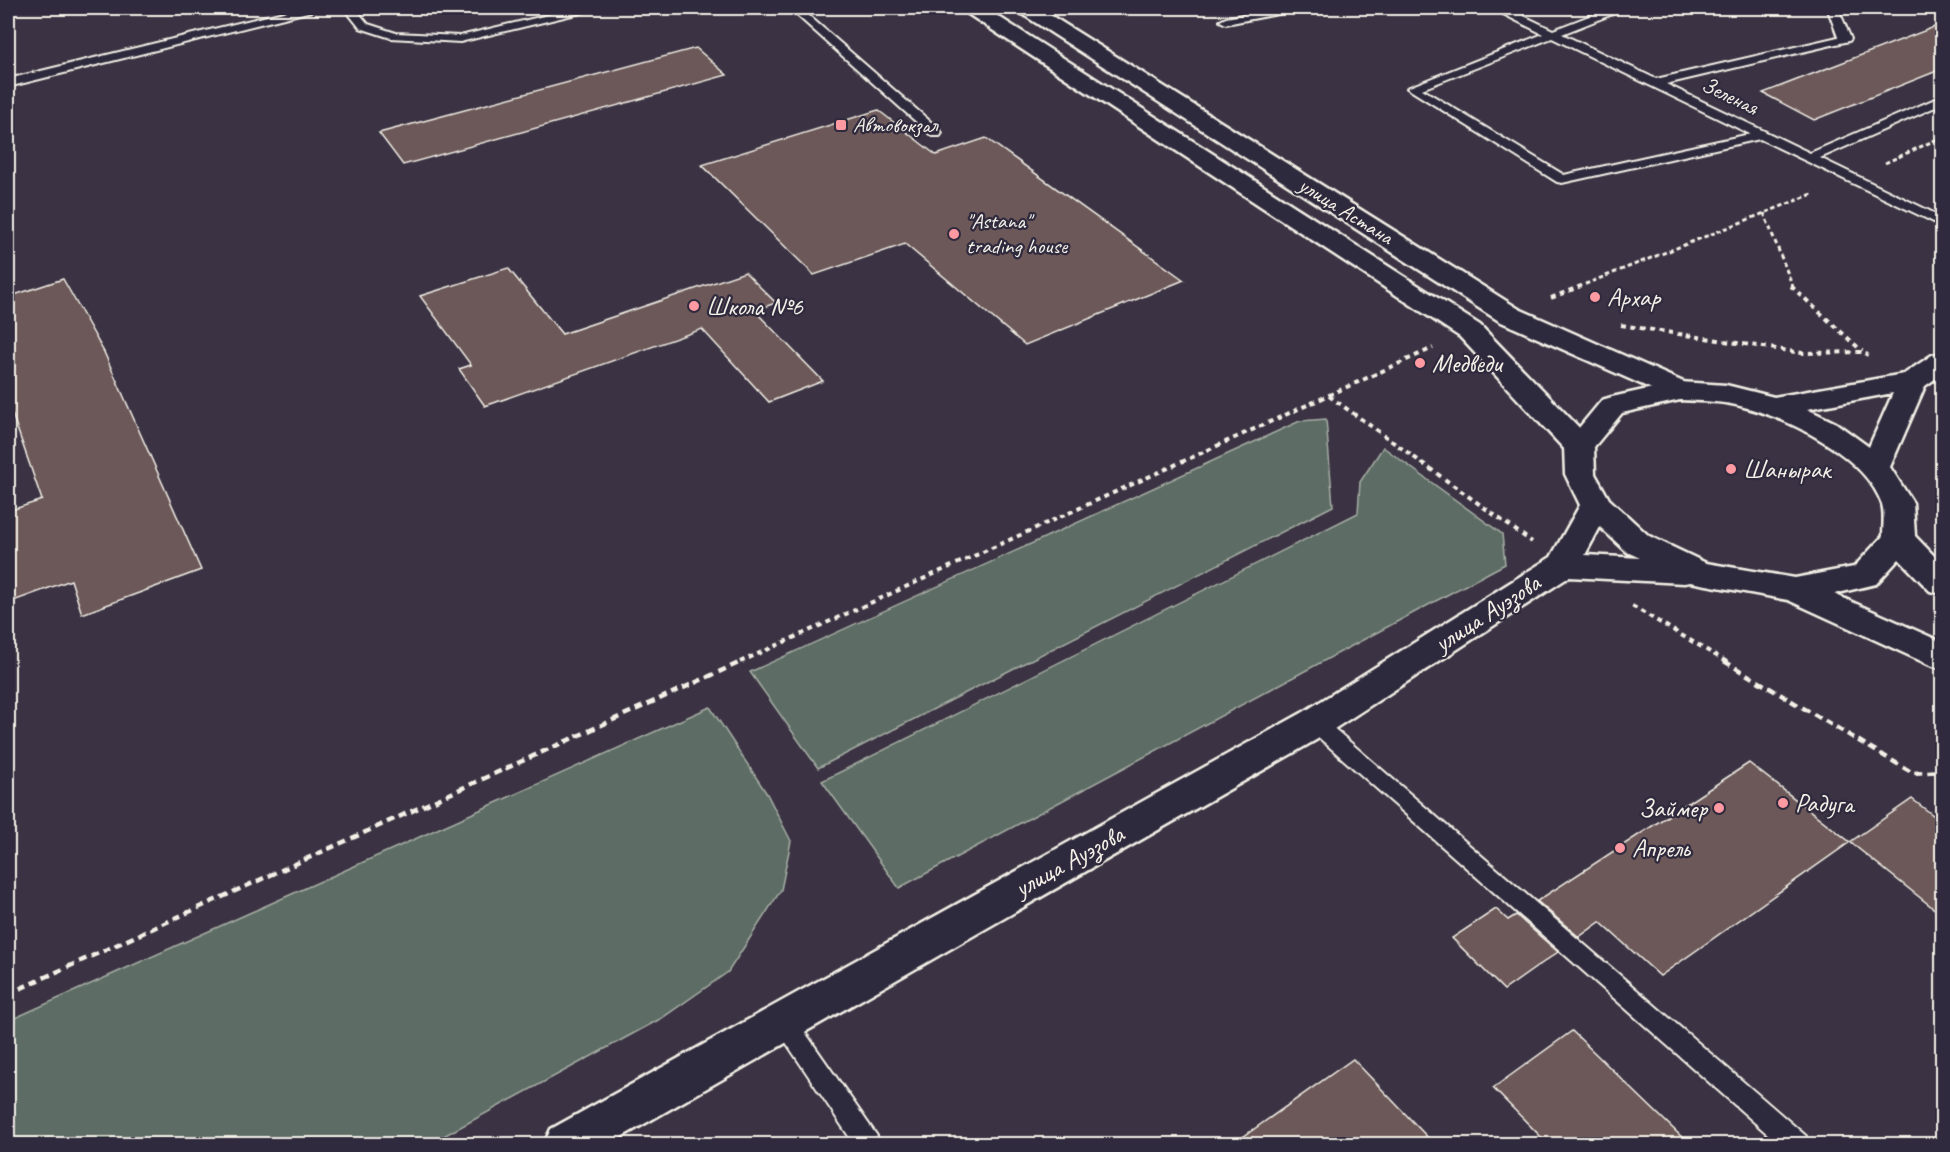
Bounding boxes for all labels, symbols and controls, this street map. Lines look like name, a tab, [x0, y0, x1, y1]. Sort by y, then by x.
street label: Зеленая	[1697, 70, 1764, 122]
place label: Автовокзал	[853, 111, 939, 139]
marker: Автовокзал	[834, 118, 848, 132]
street label: улица Астана	[1292, 170, 1399, 252]
place label: "Astana" trading house	[966, 207, 1069, 260]
marker: "Astana" trading house	[947, 227, 961, 241]
place label: Архар	[1607, 281, 1662, 314]
place label: Школа №6	[706, 290, 804, 323]
marker: Архар	[1588, 290, 1602, 304]
marker: Школа №6	[687, 299, 701, 313]
place label: Медведи	[1432, 347, 1504, 380]
marker: Медведи	[1413, 356, 1427, 370]
place label: Шанырак	[1743, 453, 1833, 486]
marker: Шанырак	[1724, 462, 1738, 476]
street label: улица Ауэзова	[1426, 566, 1548, 661]
place label: Радуга	[1795, 787, 1856, 820]
place label: Займер	[1639, 792, 1709, 825]
marker: Радуга	[1776, 796, 1790, 810]
marker: Займер	[1712, 801, 1726, 815]
street label: улица Ауэзова	[1007, 817, 1131, 906]
place label: Апрель	[1632, 832, 1692, 865]
marker: Апрель	[1613, 841, 1627, 855]

